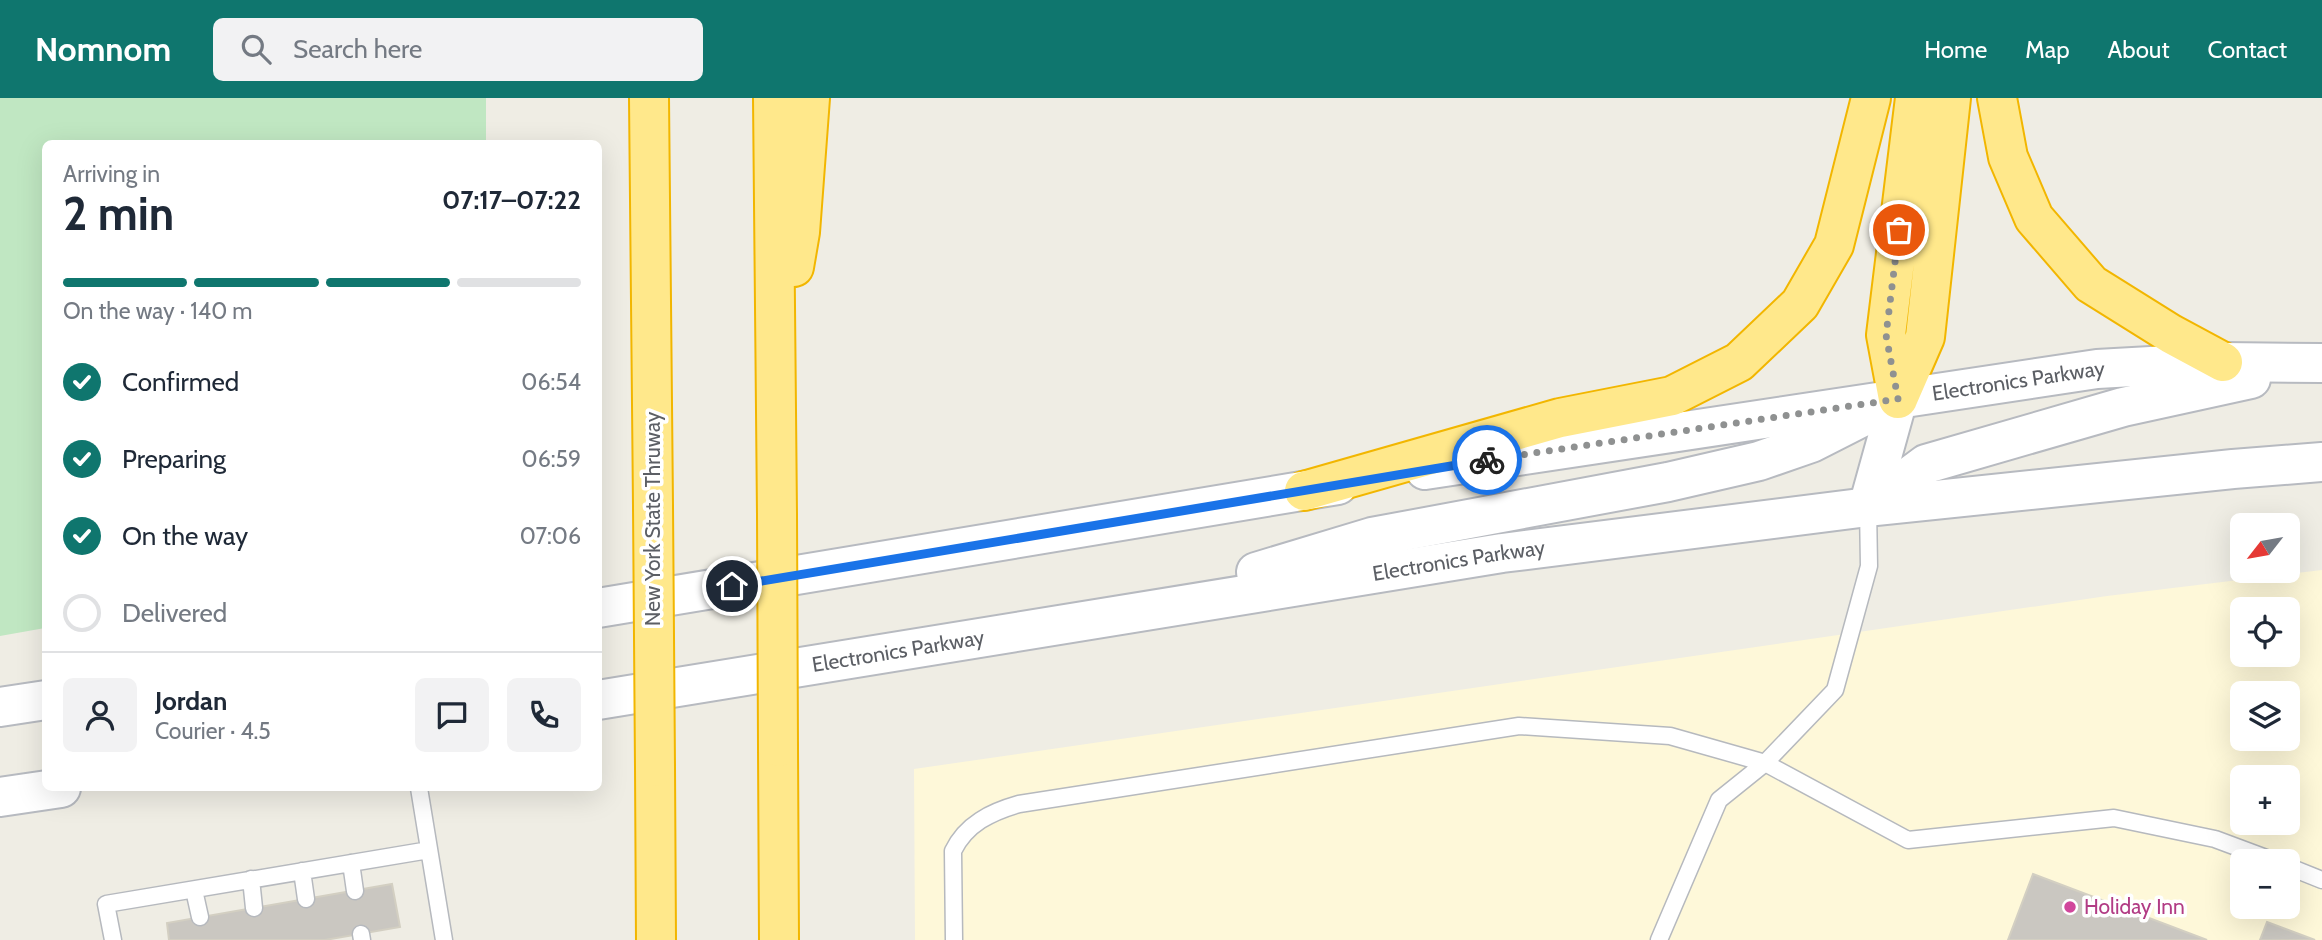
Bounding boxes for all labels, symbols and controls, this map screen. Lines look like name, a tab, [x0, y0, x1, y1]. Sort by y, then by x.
search box	[213, 18, 703, 81]
text: Nomnom	[35, 29, 171, 69]
icon: search	[237, 30, 275, 68]
text: Search here	[293, 33, 422, 65]
text: Home	[1924, 35, 1987, 64]
text: Map	[2025, 35, 2070, 64]
text: About	[2108, 35, 2170, 64]
text: Contact	[2208, 35, 2287, 64]
text: Arriving in	[63, 160, 160, 188]
text: 07:17–07:22	[442, 184, 581, 216]
text: 2 min	[63, 186, 174, 242]
pin	[1869, 200, 1929, 260]
icon: bag	[1880, 211, 1918, 249]
text: On the way · 140 m	[63, 297, 253, 325]
street label: Electronics Parkway	[1930, 356, 2106, 406]
icon: check	[63, 363, 101, 401]
text: Confirmed	[122, 366, 239, 398]
text: 06:54	[521, 368, 581, 396]
street label: New York State Thruway	[640, 411, 665, 626]
courier	[1452, 425, 1522, 495]
icon: check	[63, 440, 101, 478]
icon: bike	[1468, 441, 1506, 479]
text: Preparing	[122, 443, 226, 475]
text: 06:59	[522, 445, 581, 473]
north arrow	[2230, 513, 2300, 583]
map controls	[2230, 513, 2300, 919]
icon: check	[63, 517, 101, 555]
text: On the way	[122, 520, 248, 552]
text: 07:06	[520, 522, 581, 550]
street label: Electronics Parkway	[1371, 535, 1547, 586]
pin	[702, 556, 762, 616]
icon: home	[713, 567, 751, 605]
text: Delivered	[122, 597, 227, 629]
button: locate	[2230, 597, 2300, 667]
street label: Electronics Parkway	[810, 624, 986, 677]
button: person	[63, 678, 137, 752]
button: chat	[415, 678, 489, 752]
button: phone	[507, 678, 581, 752]
button: layers	[2230, 681, 2300, 751]
text: Jordan	[155, 685, 227, 717]
text: Courier · 4.5	[155, 717, 271, 745]
button: +	[2230, 765, 2300, 835]
button: −	[2230, 849, 2300, 919]
place label: Holiday Inn	[2084, 894, 2185, 919]
marker: Holiday Inn	[2062, 899, 2078, 915]

